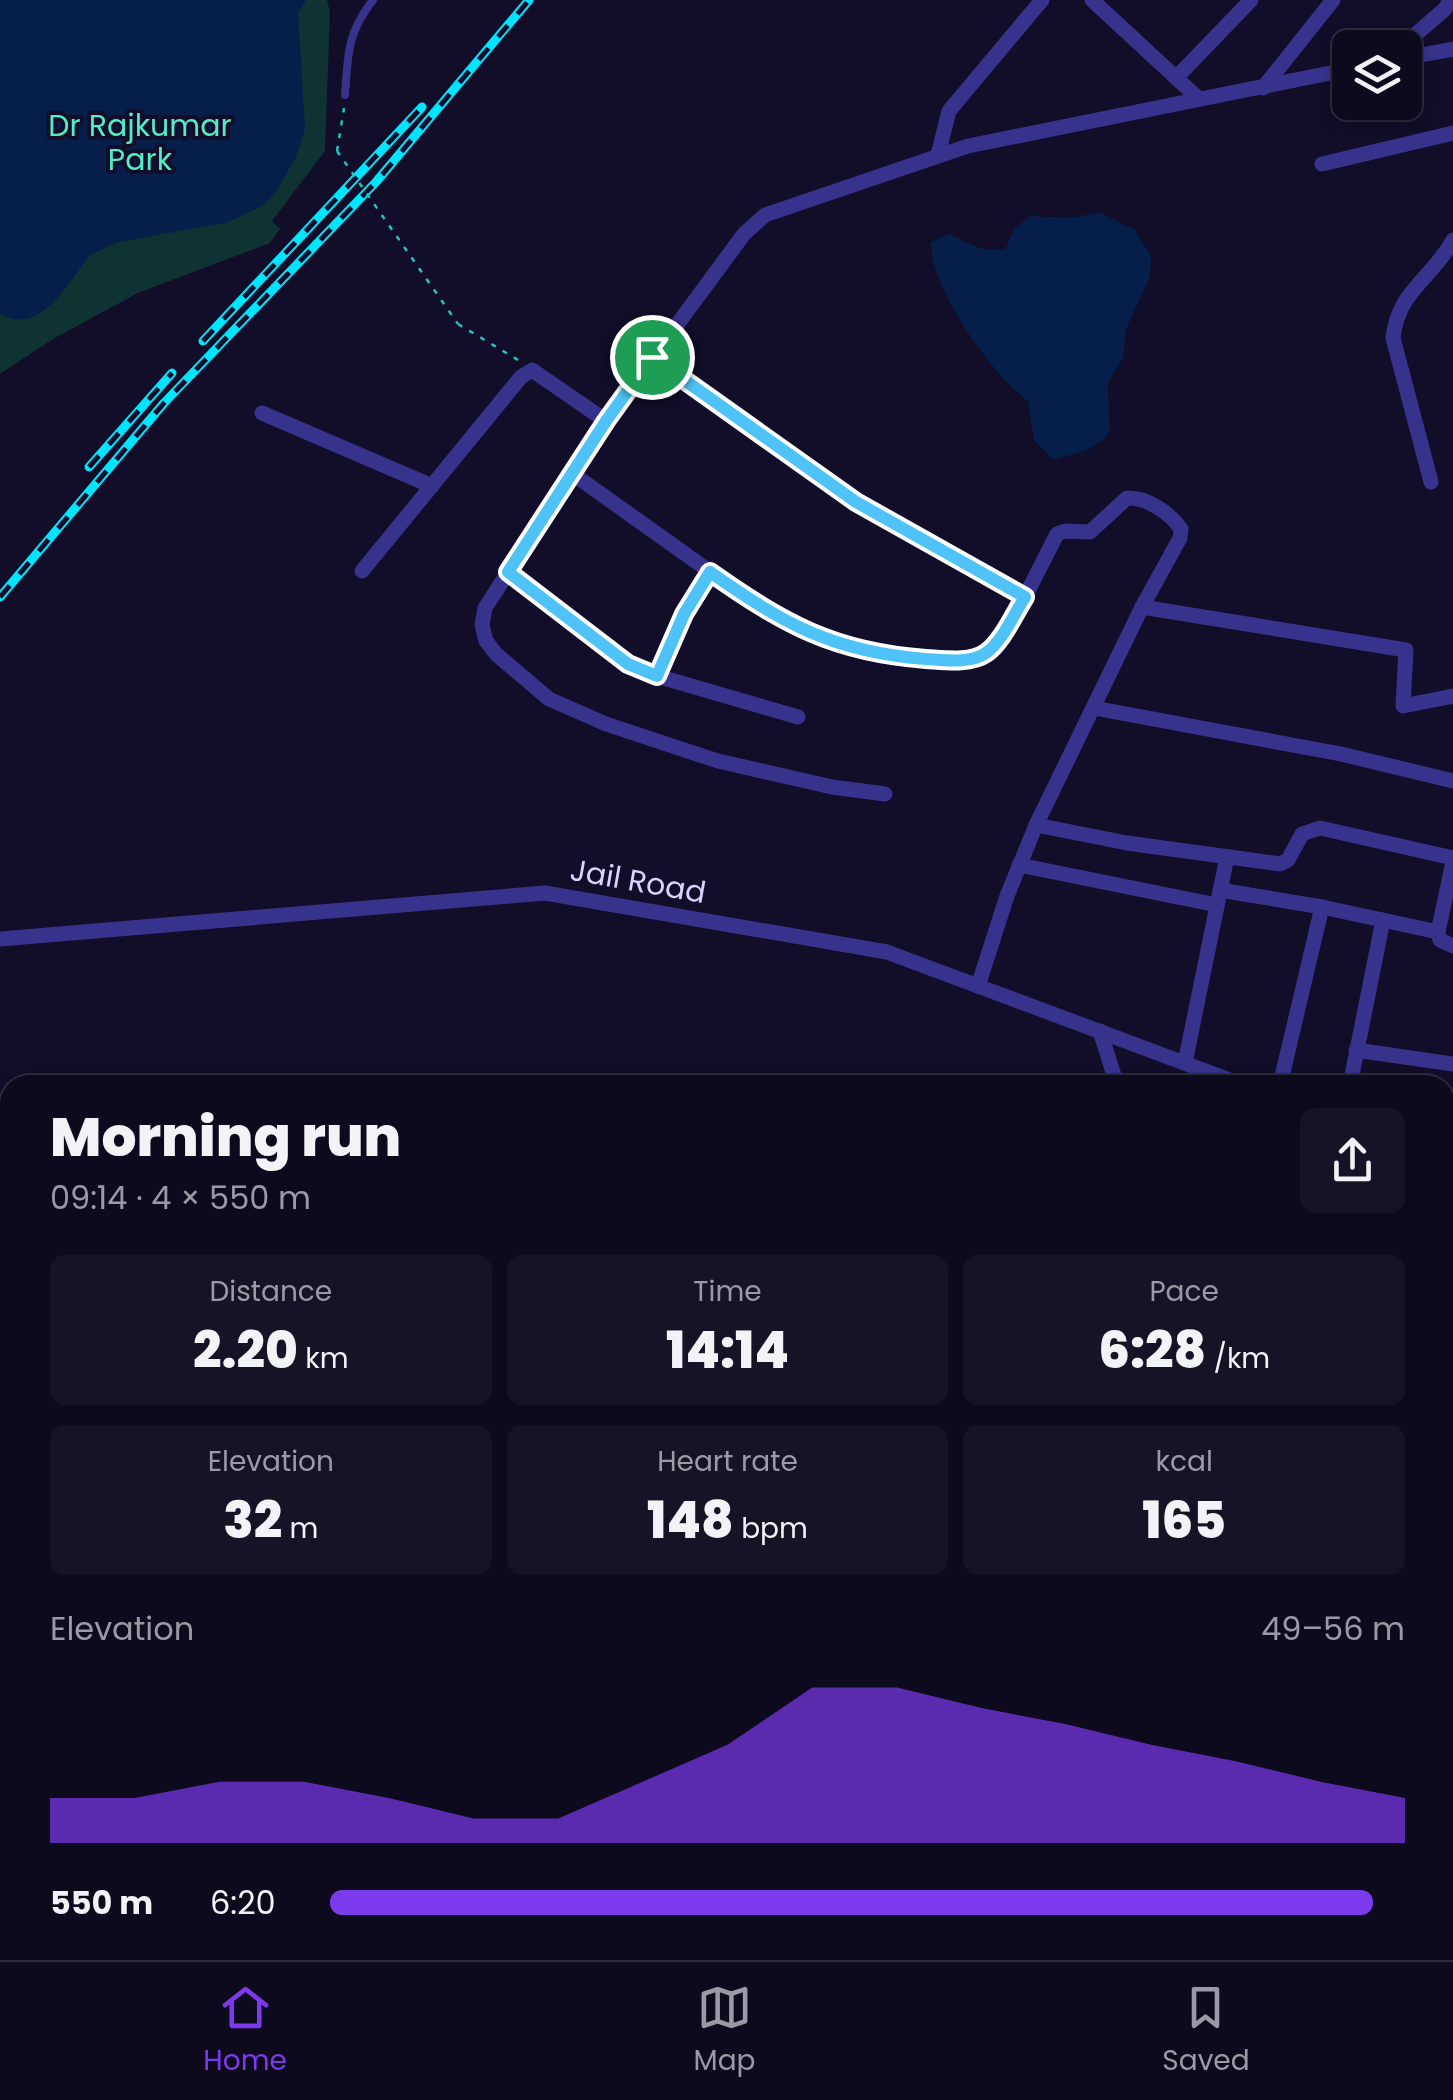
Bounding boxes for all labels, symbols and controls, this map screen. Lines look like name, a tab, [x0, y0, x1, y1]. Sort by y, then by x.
map controls	[1332, 30, 1422, 120]
button: layers	[1332, 30, 1422, 120]
park label: Dr Rajkumar Park	[48, 104, 232, 181]
pin	[610, 315, 695, 400]
icon: arrive	[625, 330, 680, 385]
street label: Jail Road	[567, 848, 709, 914]
text: Morning run	[50, 1098, 401, 1175]
button: share	[1300, 1108, 1405, 1213]
text: 09:14 · 4 × 550 m	[50, 1175, 311, 1220]
text: Distance	[209, 1272, 332, 1311]
text: Time	[693, 1272, 762, 1311]
text: Pace	[1149, 1272, 1219, 1311]
text: 2.20	[193, 1315, 298, 1386]
text: 14:14	[666, 1315, 789, 1386]
text: 6:28	[1098, 1315, 1206, 1386]
text: km	[298, 1339, 349, 1378]
text: /km	[1206, 1339, 1270, 1378]
text: Elevation	[208, 1442, 334, 1481]
text: Heart rate	[657, 1442, 798, 1481]
text: kcal	[1156, 1442, 1213, 1481]
text: 32	[223, 1485, 282, 1556]
text: 148	[647, 1485, 734, 1556]
text: 165	[1142, 1485, 1226, 1556]
text: m	[282, 1509, 318, 1548]
text: bpm	[734, 1509, 808, 1548]
text: Elevation	[50, 1606, 194, 1651]
text: 49–56 m	[1261, 1606, 1405, 1651]
text: 550 m	[50, 1880, 153, 1925]
text: 6:20	[210, 1880, 276, 1925]
tab: Home	[203, 1980, 287, 2082]
tab: Map	[694, 1980, 756, 2082]
tab: Saved	[1162, 1980, 1250, 2082]

